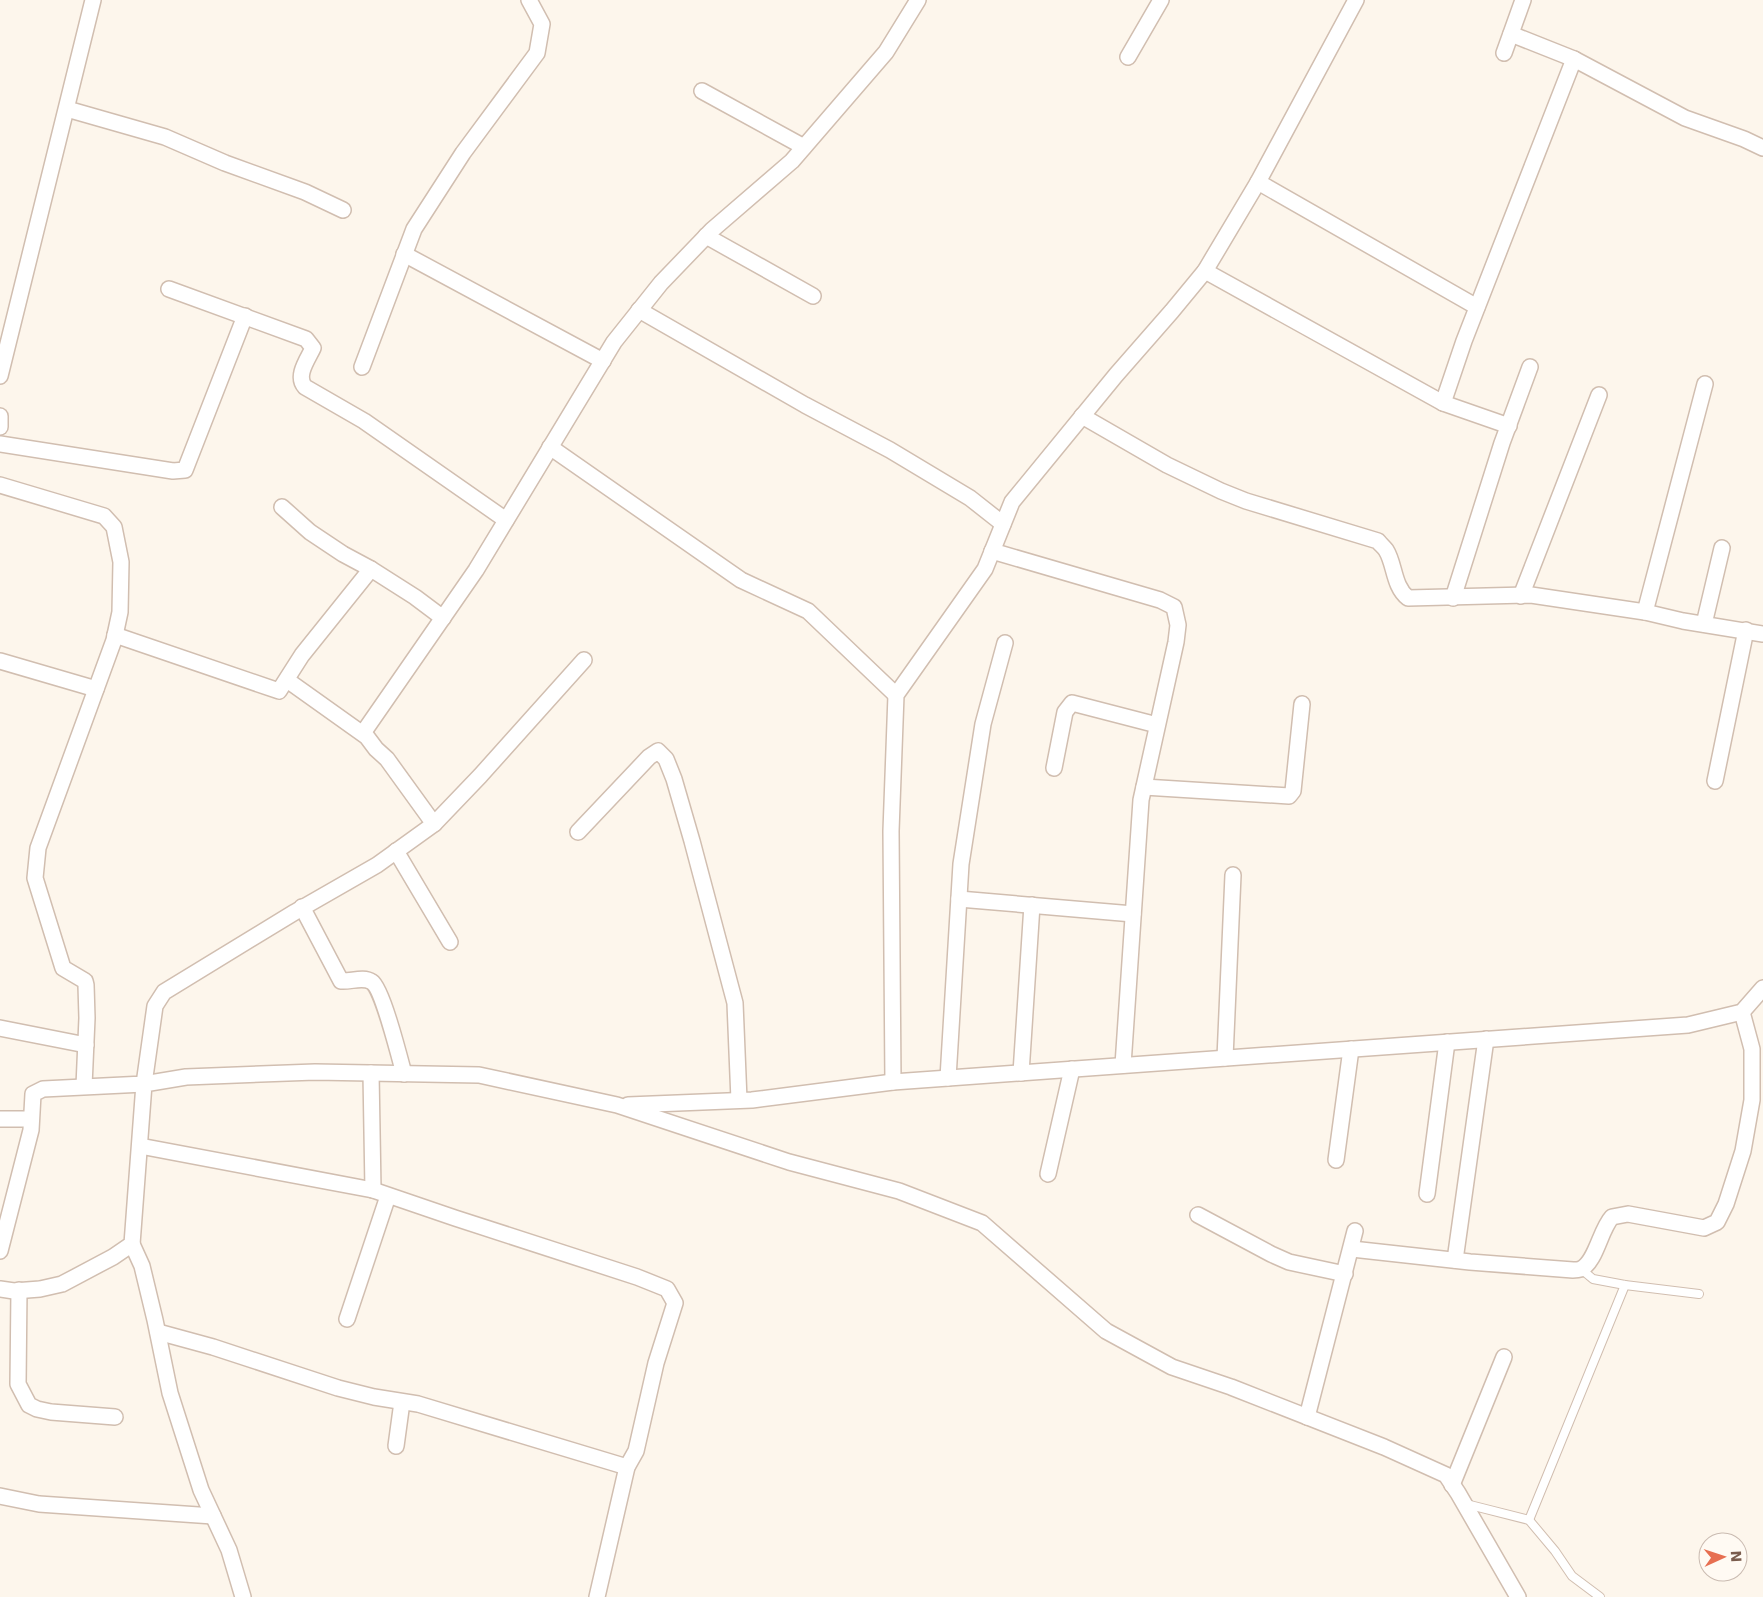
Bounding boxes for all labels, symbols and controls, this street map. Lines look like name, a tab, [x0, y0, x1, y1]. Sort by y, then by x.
north arrow	[1698, 1532, 1748, 1582]
text: N	[1728, 1550, 1744, 1563]

